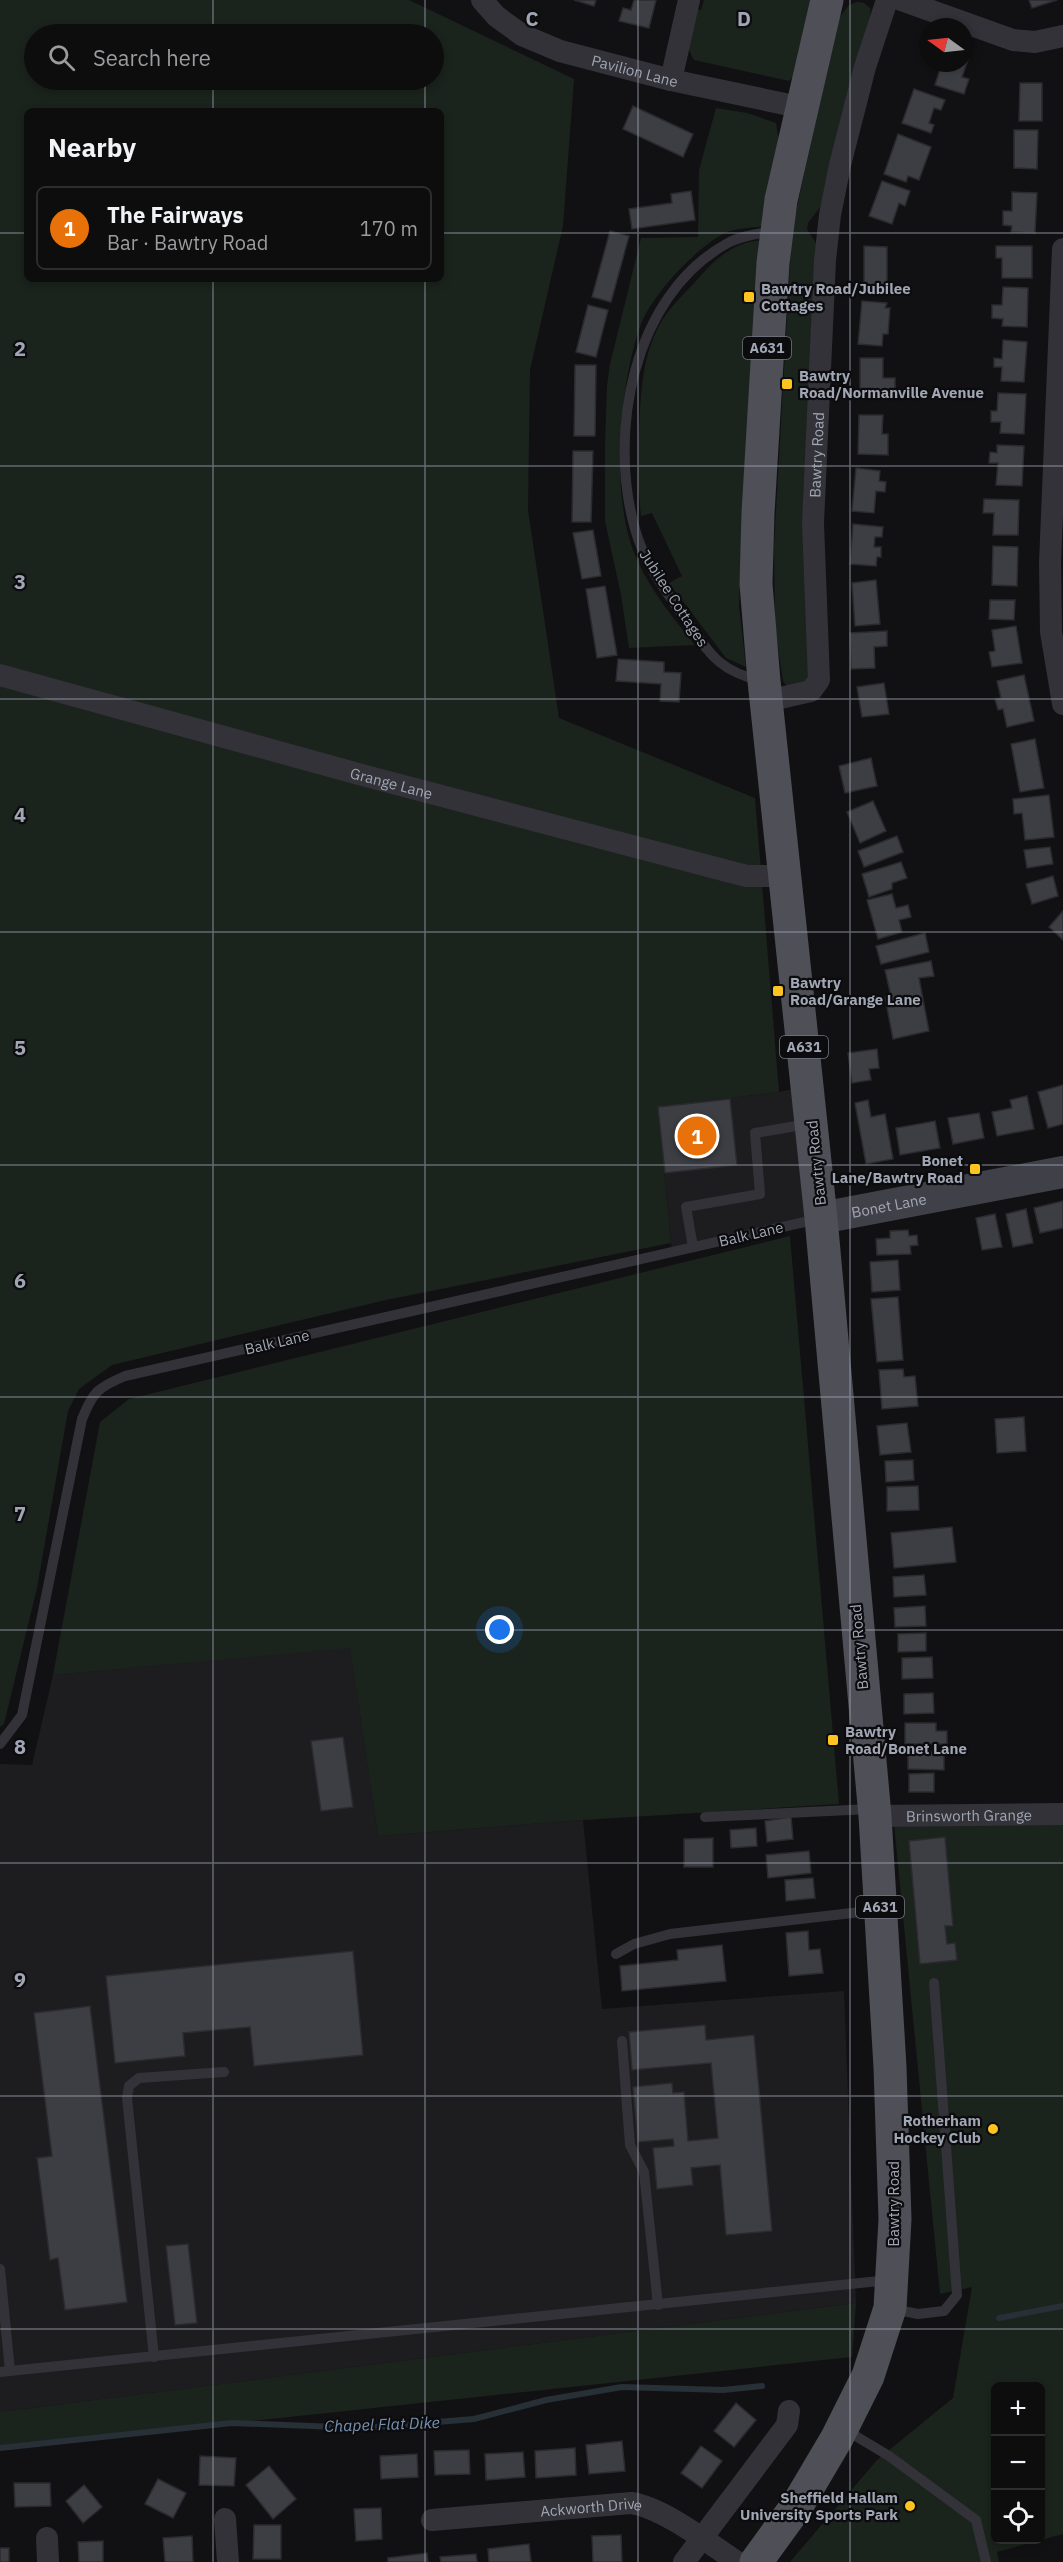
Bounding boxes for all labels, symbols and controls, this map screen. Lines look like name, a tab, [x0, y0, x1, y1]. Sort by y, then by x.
text: C	[525, 5, 539, 32]
text: D	[737, 5, 751, 32]
north arrow	[919, 18, 973, 72]
search box	[24, 24, 444, 90]
icon: search	[45, 41, 78, 74]
text: Search here	[93, 43, 211, 72]
street label: Pavilion Lane	[590, 50, 680, 91]
text: Nearby	[48, 130, 136, 164]
text: The Fairways	[107, 200, 243, 229]
text: 1	[64, 215, 76, 242]
text: 170 m	[360, 215, 418, 242]
text: Bar · Bawtry Road	[107, 229, 268, 256]
place label: Bawtry Road/Jubilee Cottages	[761, 279, 911, 315]
marker: Bawtry Road/Jubilee Cottages	[742, 290, 756, 304]
text: 2	[14, 335, 26, 362]
road number: A631	[743, 337, 791, 359]
place label: Bawtry Road/Normanville Avenue	[799, 366, 984, 402]
marker: Bawtry Road/Normanville Avenue	[780, 377, 794, 391]
street label: Bawtry Road	[805, 412, 828, 498]
street label: Jubilee Cottages	[635, 546, 713, 650]
text: 3	[14, 568, 26, 595]
street label: Grange Lane	[348, 763, 435, 803]
text: 4	[14, 801, 26, 828]
place label: Bawtry Road/Grange Lane	[790, 973, 921, 1009]
marker: Bawtry Road/Grange Lane	[771, 984, 785, 998]
text: 5	[14, 1034, 26, 1061]
road number: A631	[780, 1036, 828, 1058]
pin: 1	[678, 1114, 716, 1158]
street label: Bawtry Road	[802, 1119, 830, 1207]
place label: Bonet Lane/Bawtry Road	[832, 1151, 963, 1187]
marker: Bonet Lane/Bawtry Road	[968, 1162, 982, 1176]
street label: Bonet Lane	[850, 1189, 928, 1222]
street label: Balk Lane	[717, 1217, 785, 1251]
text: 6	[14, 1267, 26, 1294]
street label: Balk Lane	[243, 1325, 311, 1359]
text: 7	[14, 1500, 26, 1527]
street label: Bawtry Road	[846, 1603, 872, 1691]
your location	[485, 1615, 514, 1644]
place label: Bawtry Road/Bonet Lane	[845, 1722, 967, 1758]
text: 8	[14, 1733, 26, 1760]
marker: Bawtry Road/Bonet Lane	[826, 1733, 840, 1747]
street label: Brinsworth Grange	[906, 1805, 1032, 1825]
road number: A631	[856, 1896, 904, 1918]
text: 9	[14, 1966, 26, 1993]
place label: Rotherham Hockey Club	[893, 2111, 981, 2147]
marker: Rotherham Hockey Club	[986, 2122, 1000, 2136]
street label: Bawtry Road	[884, 2161, 903, 2247]
map controls	[991, 2382, 1045, 2544]
button: +	[991, 2382, 1045, 2436]
water label: Chapel Flat Dike	[324, 2412, 440, 2436]
button: −	[991, 2436, 1045, 2490]
place label: Sheffield Hallam University Sports Park	[740, 2488, 898, 2524]
button: locate	[991, 2490, 1045, 2544]
street label: Ackworth Drive	[539, 2493, 645, 2520]
marker: Sheffield Hallam University Sports Park	[903, 2499, 917, 2513]

